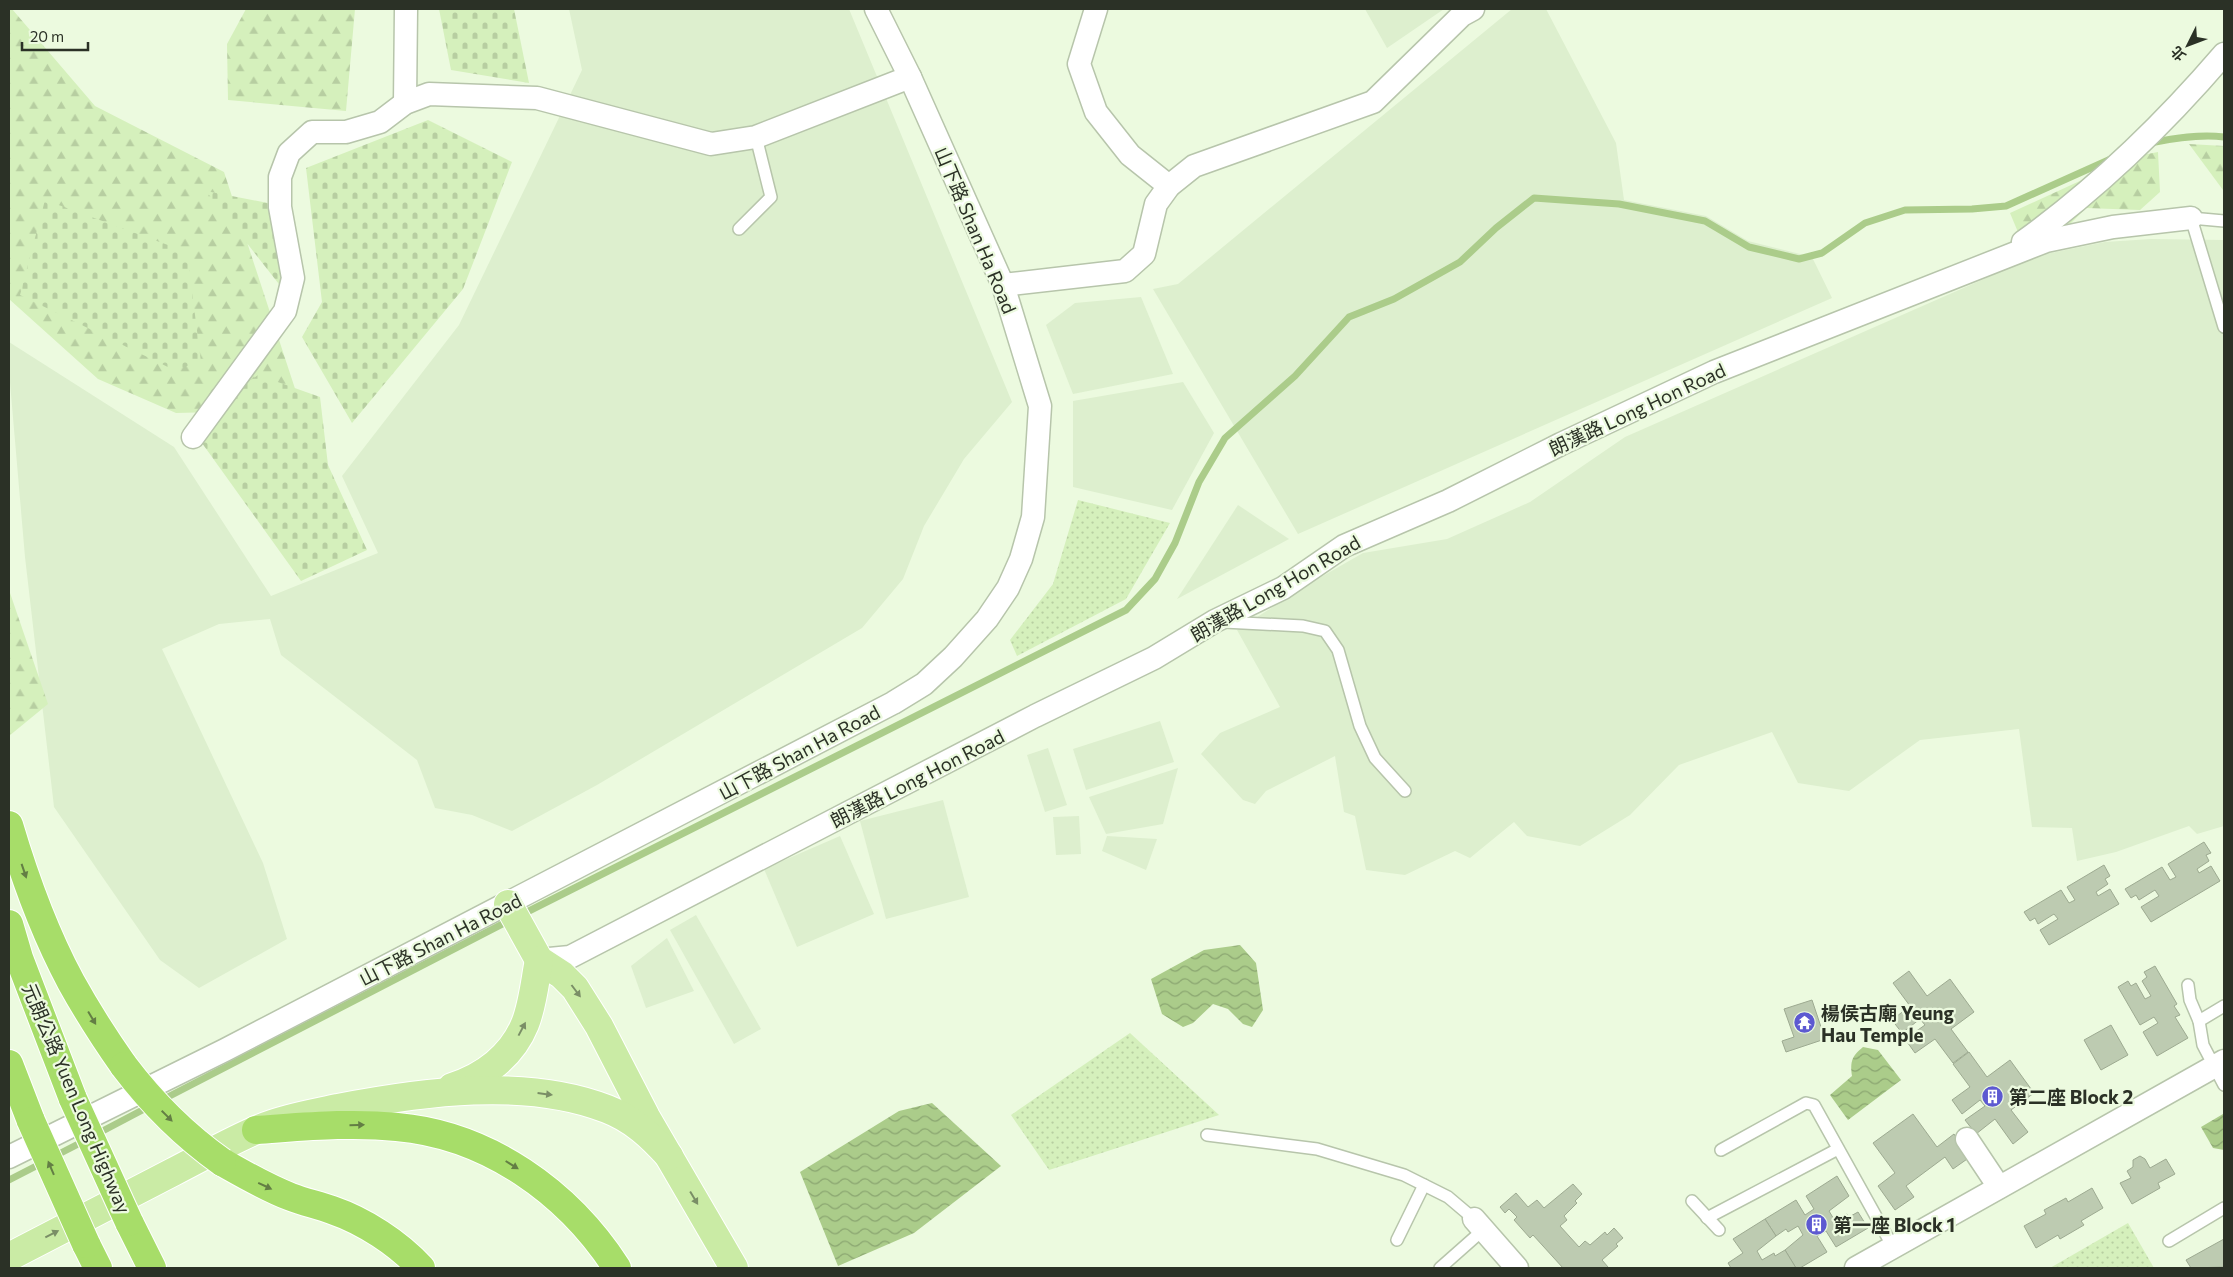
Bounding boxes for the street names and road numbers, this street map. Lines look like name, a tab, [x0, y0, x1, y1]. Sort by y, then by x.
street label: 山下路 Shan Ha Road	[930, 143, 1022, 317]
street label: 朗漢路 Long Hon Road	[1545, 358, 1729, 460]
street label: 朗漢路 Long Hon Road	[1186, 530, 1364, 646]
street label: 山下路 Shan Ha Road	[714, 700, 884, 804]
street label: 朗漢路 Long Hon Road	[826, 724, 1008, 832]
street label: 山下路 Shan Ha Road	[355, 888, 525, 990]
street label: 元朗公路 Yuen Long Highway	[18, 979, 136, 1217]

